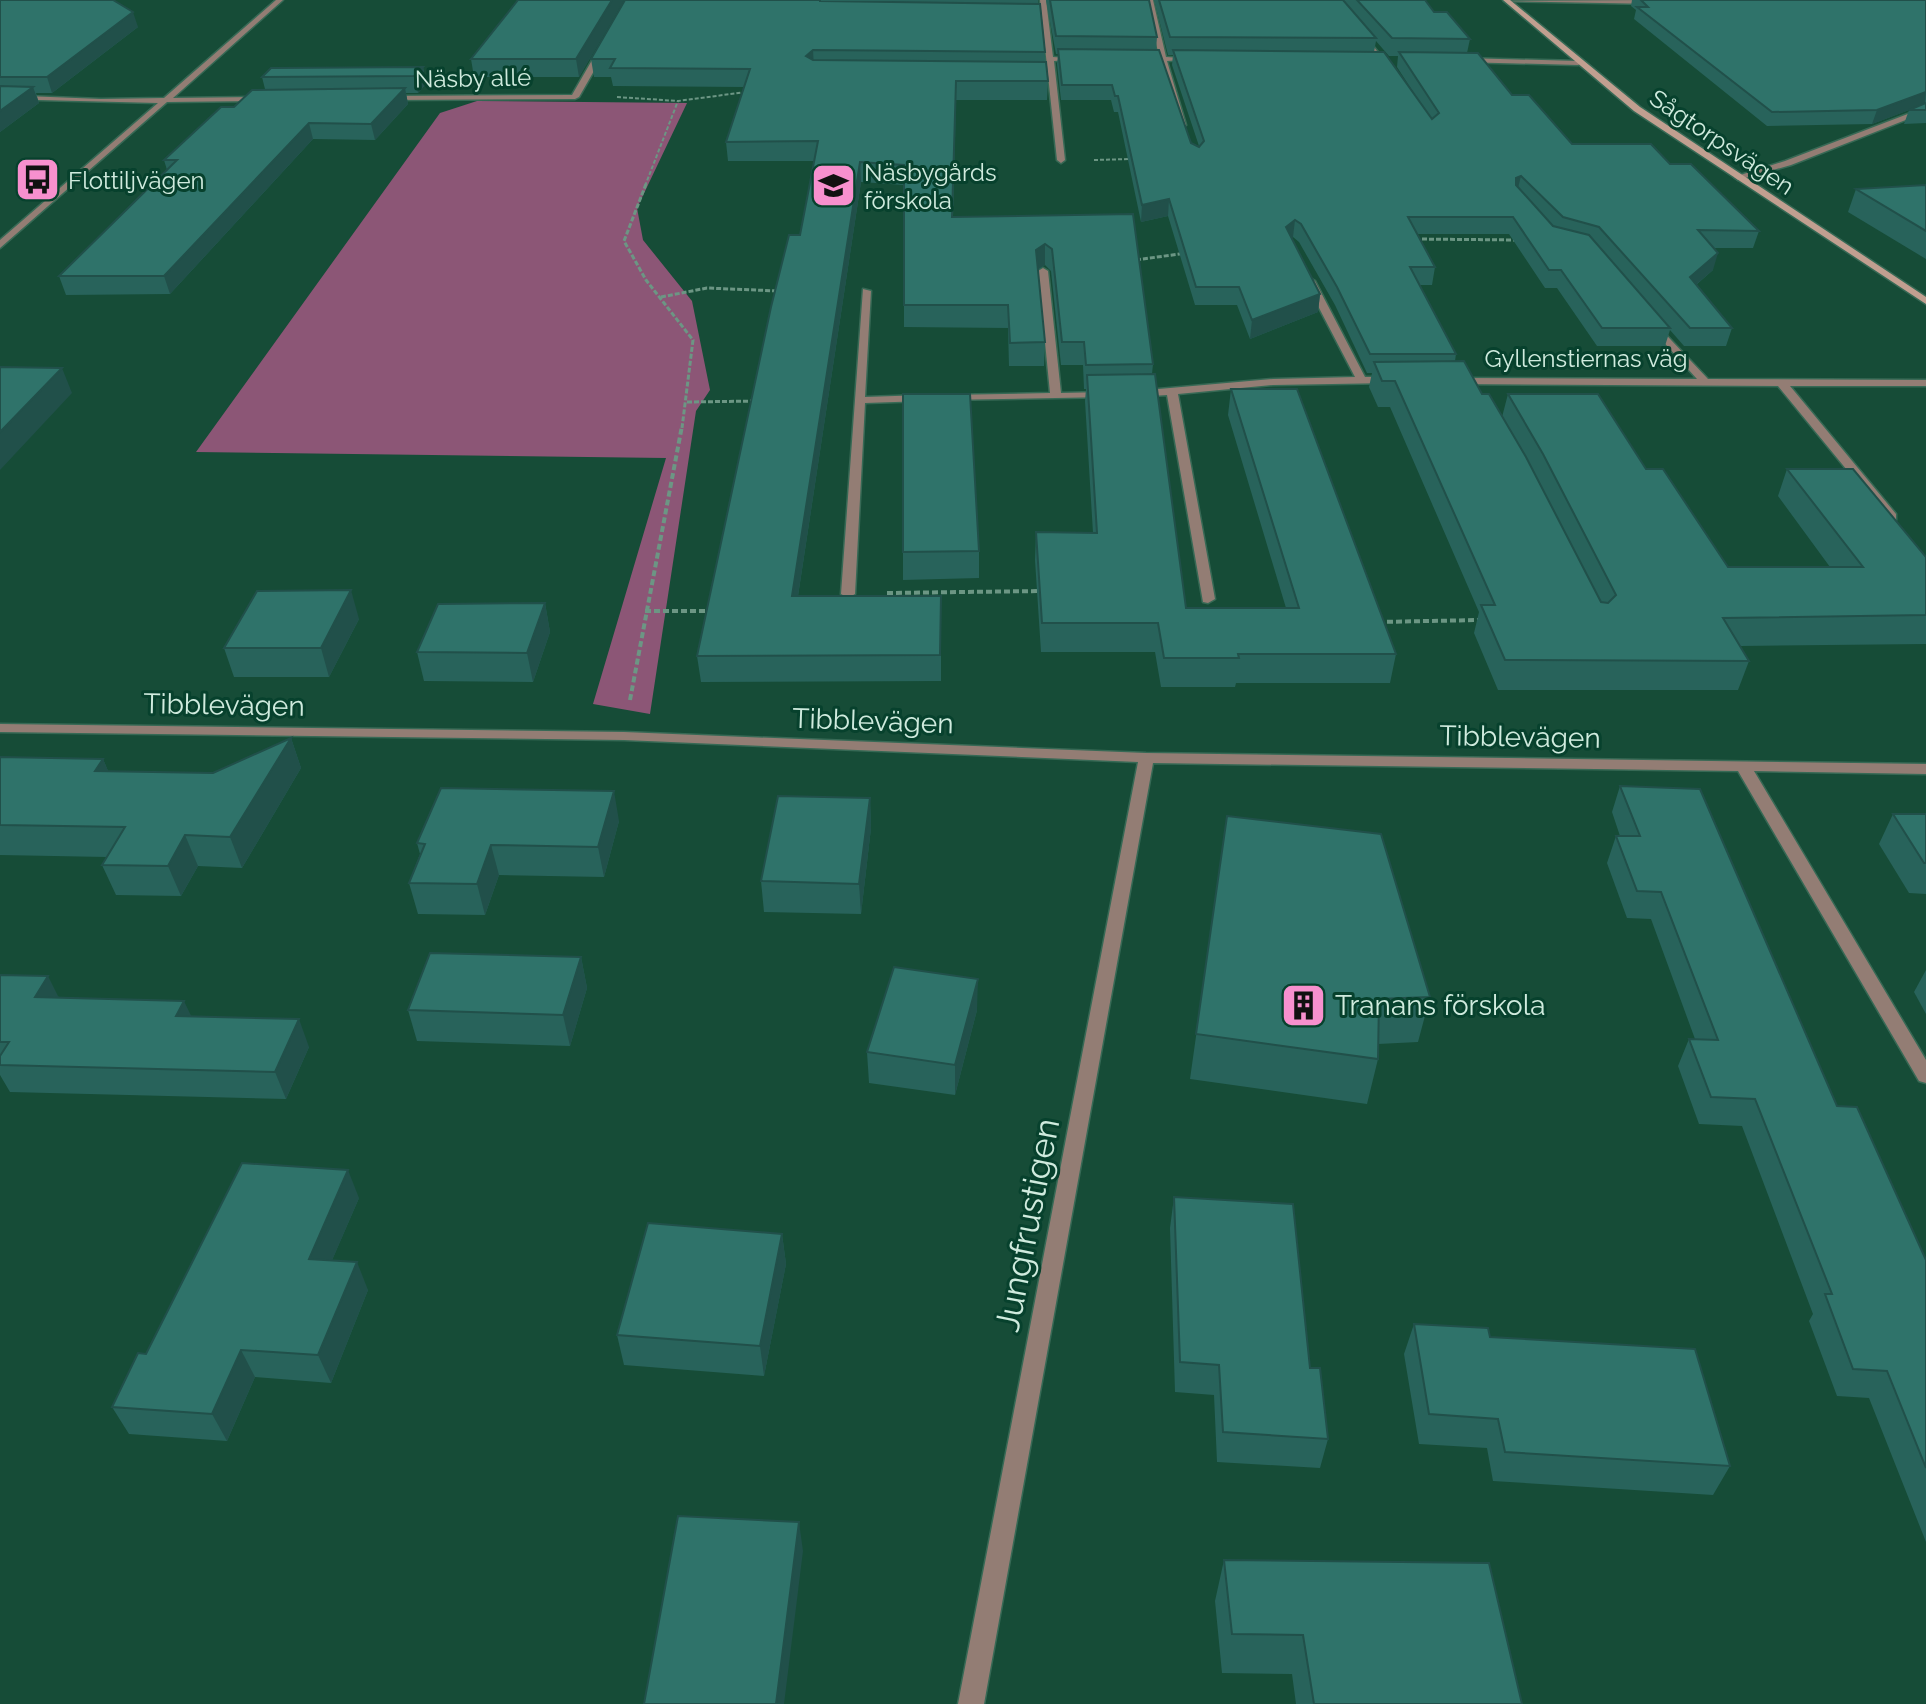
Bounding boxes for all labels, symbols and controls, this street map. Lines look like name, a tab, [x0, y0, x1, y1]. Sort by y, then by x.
street label: Näsby allé	[415, 62, 531, 94]
street label: Sågtorpsvägen	[1644, 83, 1800, 201]
bus stop icon: Flottiljvägen	[13, 156, 61, 204]
place label: Näsbygårds förskola	[864, 158, 997, 215]
school or university icon: Näsbygårds förskola	[809, 162, 857, 210]
place label: Flottiljvägen	[68, 166, 204, 195]
street label: Gyllenstiernas väg	[1484, 344, 1688, 373]
street label: Tibblevägen	[143, 687, 305, 723]
street label: Tibblevägen	[792, 702, 954, 740]
street label: Tibblevägen	[1439, 719, 1601, 755]
building icon: Tranans förskola	[1280, 981, 1328, 1029]
place label: Tranans förskola	[1335, 989, 1546, 1022]
street label: Jungfrustigen	[987, 1115, 1067, 1335]

